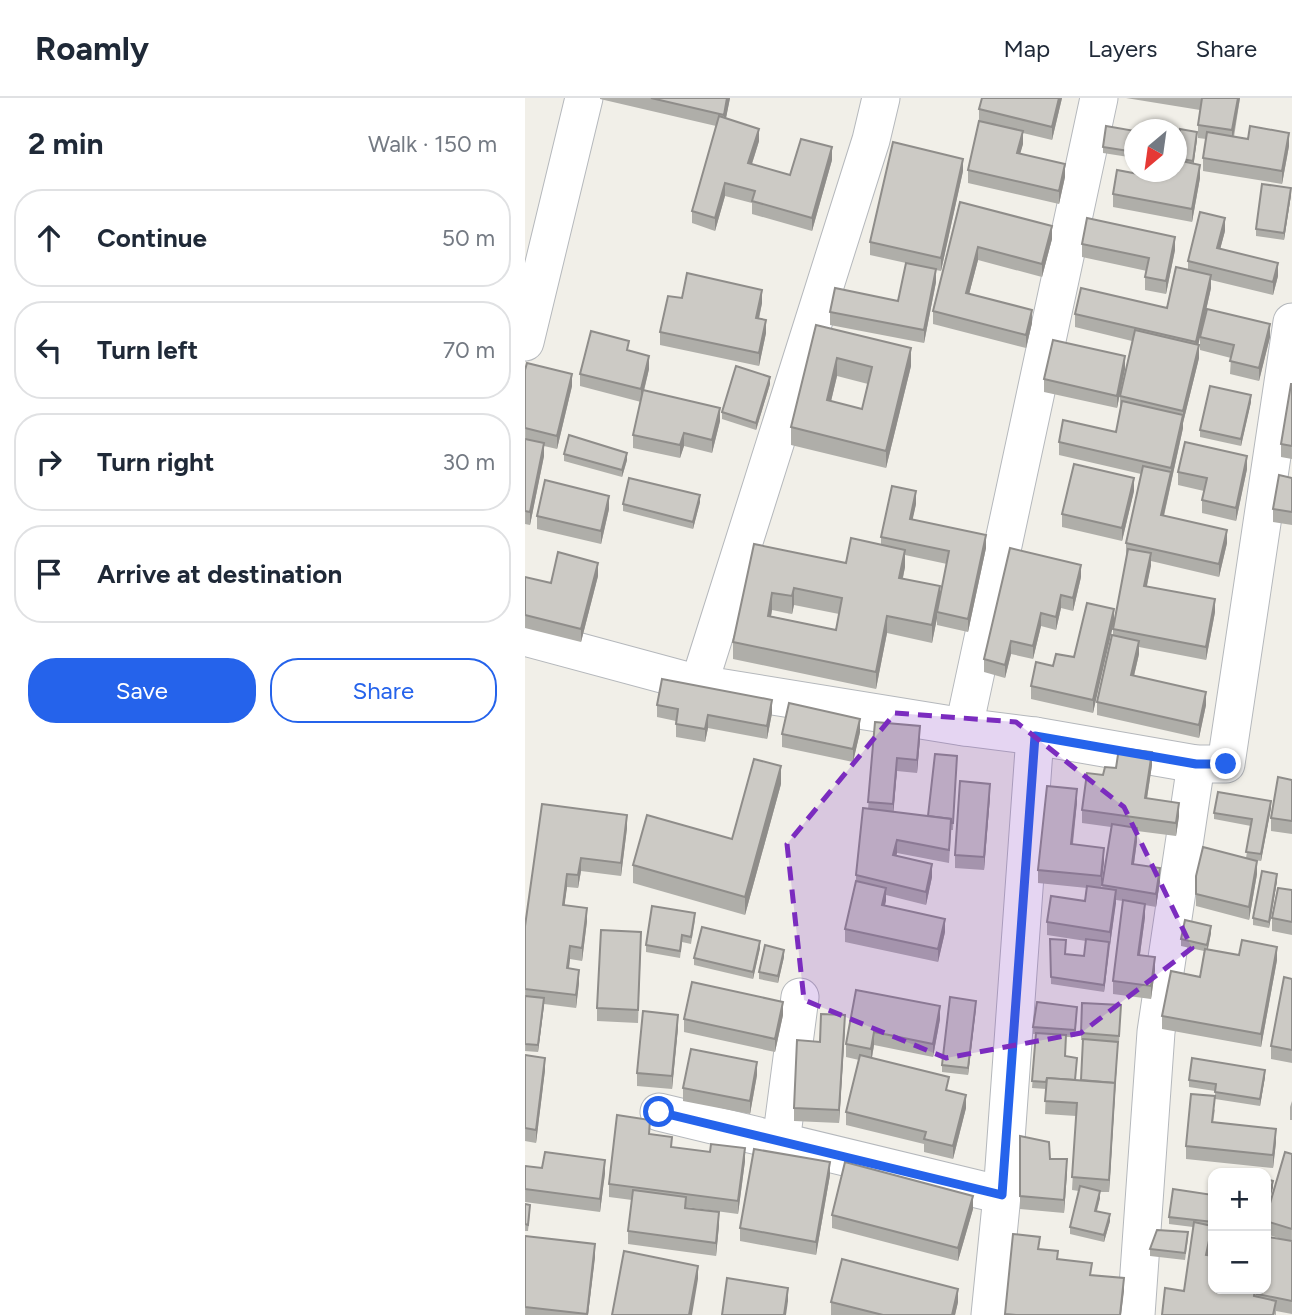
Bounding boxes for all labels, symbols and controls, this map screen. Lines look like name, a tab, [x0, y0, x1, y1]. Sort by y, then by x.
text: Roamly	[35, 29, 149, 68]
text: Map	[1003, 34, 1050, 63]
text: Layers	[1088, 34, 1157, 63]
text: Share	[1195, 34, 1257, 63]
north arrow	[1124, 119, 1187, 182]
text: 2 min	[28, 125, 104, 162]
text: Walk · 150 m	[368, 130, 497, 158]
icon: ahead	[30, 219, 68, 257]
text: Continue	[97, 222, 207, 254]
text: 50 m	[442, 224, 495, 252]
icon: left	[30, 331, 68, 369]
text: Turn left	[97, 334, 198, 366]
text: 70 m	[443, 336, 495, 364]
icon: right	[30, 443, 68, 481]
text: Turn right	[97, 446, 214, 478]
text: 30 m	[442, 448, 495, 476]
icon: arrive	[30, 555, 68, 593]
text: Arrive at destination	[97, 558, 342, 590]
button: Save	[28, 658, 256, 723]
button: Share	[270, 658, 497, 723]
route end	[1210, 748, 1241, 779]
route start	[643, 1096, 674, 1127]
map controls	[1208, 1168, 1271, 1294]
button: +	[1208, 1168, 1271, 1231]
button: −	[1208, 1231, 1271, 1294]

